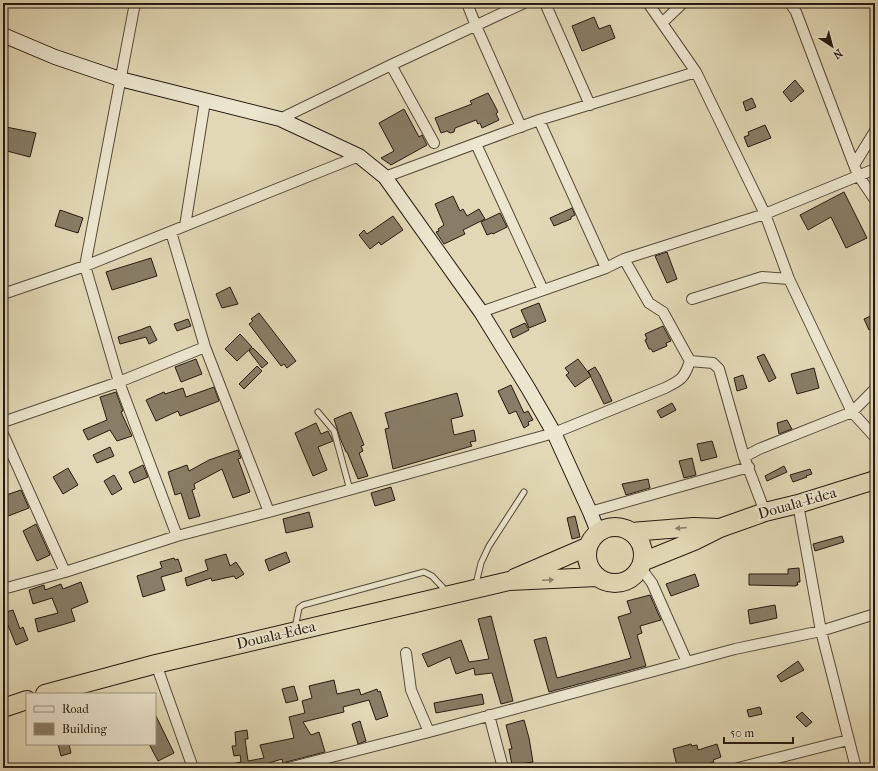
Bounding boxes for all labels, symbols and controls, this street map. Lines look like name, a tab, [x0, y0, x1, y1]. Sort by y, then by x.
north arrow	[812, 26, 852, 66]
text: N	[830, 46, 845, 62]
street label: Douala-Edea	[756, 483, 839, 523]
one-way arrow	[675, 524, 687, 531]
one-way arrow	[542, 576, 554, 583]
street label: Douala-Edea	[235, 617, 319, 653]
legend	[26, 693, 156, 745]
text: Road	[62, 702, 89, 716]
scale bar	[724, 719, 793, 745]
text: Building	[62, 722, 107, 736]
text: 50 m	[730, 726, 754, 740]

